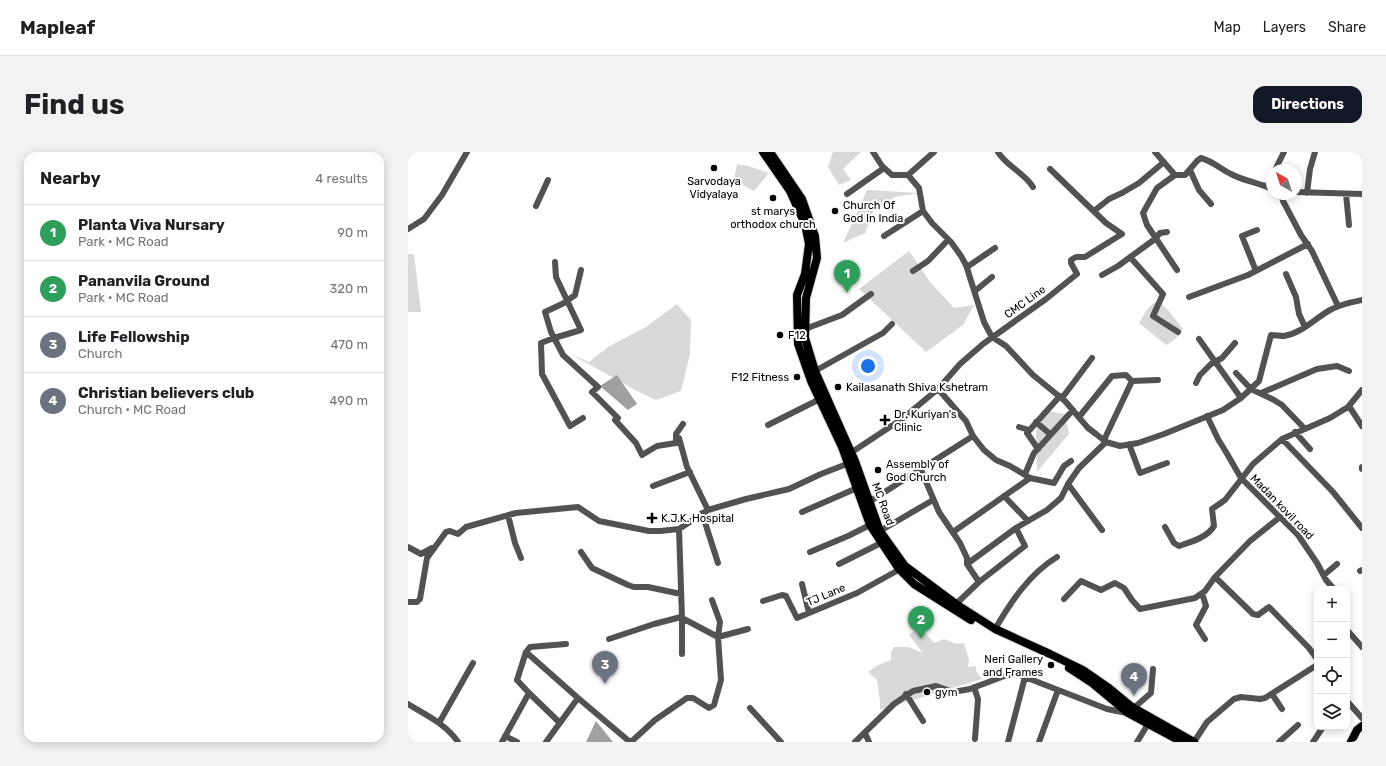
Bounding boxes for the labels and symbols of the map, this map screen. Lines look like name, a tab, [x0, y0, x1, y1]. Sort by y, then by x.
marker: Sarvodaya Vidyalaya	[709, 163, 719, 173]
north arrow	[1266, 164, 1302, 200]
place label: Sarvodaya Vidyalaya	[687, 175, 741, 201]
marker: st marys orthodox church	[768, 193, 778, 203]
place label: Church Of God In India	[843, 199, 903, 225]
place label: st marys orthodox church	[730, 205, 816, 231]
marker: Church Of God In India	[830, 206, 840, 216]
pin: 1	[834, 260, 860, 293]
street label: CMC Line	[1002, 283, 1048, 321]
place label: F12	[788, 329, 806, 342]
marker: F12	[775, 330, 785, 340]
your location	[858, 356, 878, 376]
place label: F12 Fitness	[731, 371, 789, 384]
marker: F12 Fitness	[792, 372, 802, 382]
place label: Kailasanath Shiva Kshetram	[846, 381, 988, 394]
marker: Kailasanath Shiva Kshetram	[833, 382, 843, 392]
place label: Dr. Kuriyan's Clinic	[894, 408, 957, 434]
marker: Dr. Kuriyan's Clinic	[879, 414, 891, 426]
place label: Assembly of God Church	[886, 458, 949, 484]
marker: Assembly of God Church	[873, 465, 883, 475]
street label: Madan kovil road	[1248, 472, 1316, 542]
street label: MC Road	[869, 481, 897, 527]
marker: K.J.K. Hospital	[646, 512, 658, 524]
place label: K.J.K. Hospital	[661, 512, 734, 525]
street label: TJ Lane	[805, 581, 847, 609]
pin: 2	[908, 606, 934, 639]
pin: 3	[592, 651, 618, 684]
place label: Neri Gallery and Frames	[983, 653, 1043, 679]
marker: Neri Gallery and Frames	[1046, 660, 1056, 670]
pin: 4	[1121, 663, 1147, 696]
place label: gym	[935, 686, 958, 699]
marker: gym	[922, 687, 932, 697]

